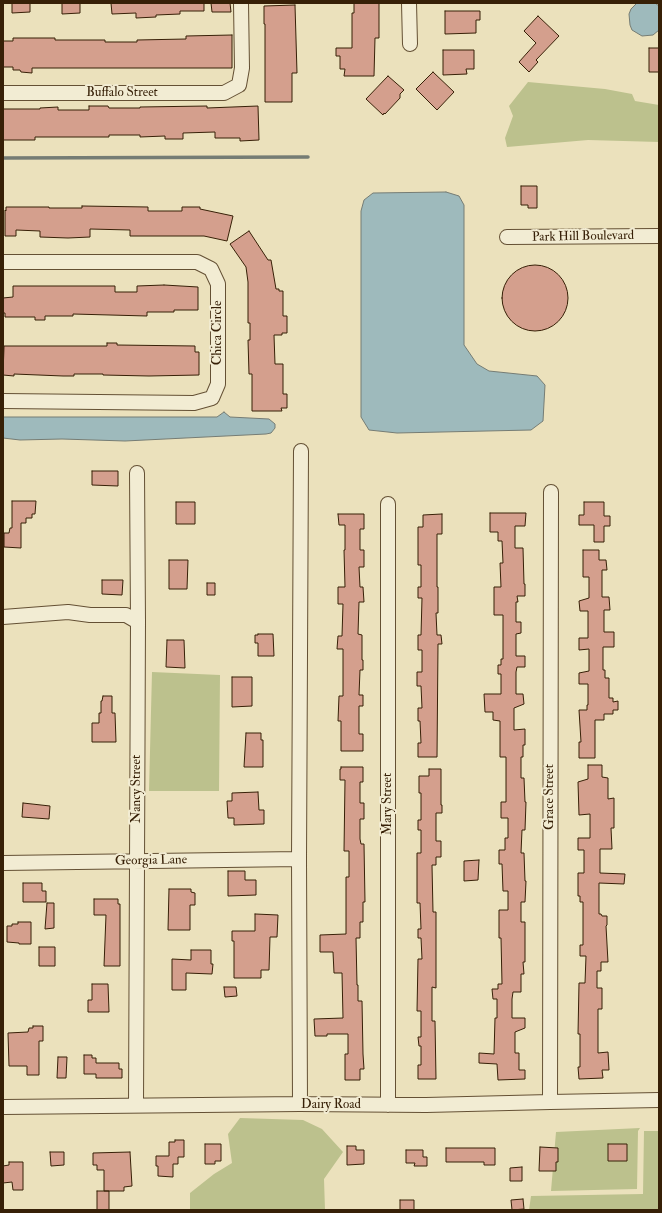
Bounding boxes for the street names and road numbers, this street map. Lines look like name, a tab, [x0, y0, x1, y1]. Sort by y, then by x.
street label: Buffalo Street	[86, 85, 158, 101]
street label: Park Hill Boulevard	[532, 228, 634, 246]
street label: Chica Circle	[210, 301, 226, 365]
street label: Nancy Street	[129, 755, 145, 823]
street label: Grace Street	[542, 764, 558, 830]
street label: Mary Street	[380, 773, 396, 835]
street label: Georgia Lane	[115, 853, 187, 869]
street label: Dairy Road	[301, 1097, 361, 1113]

